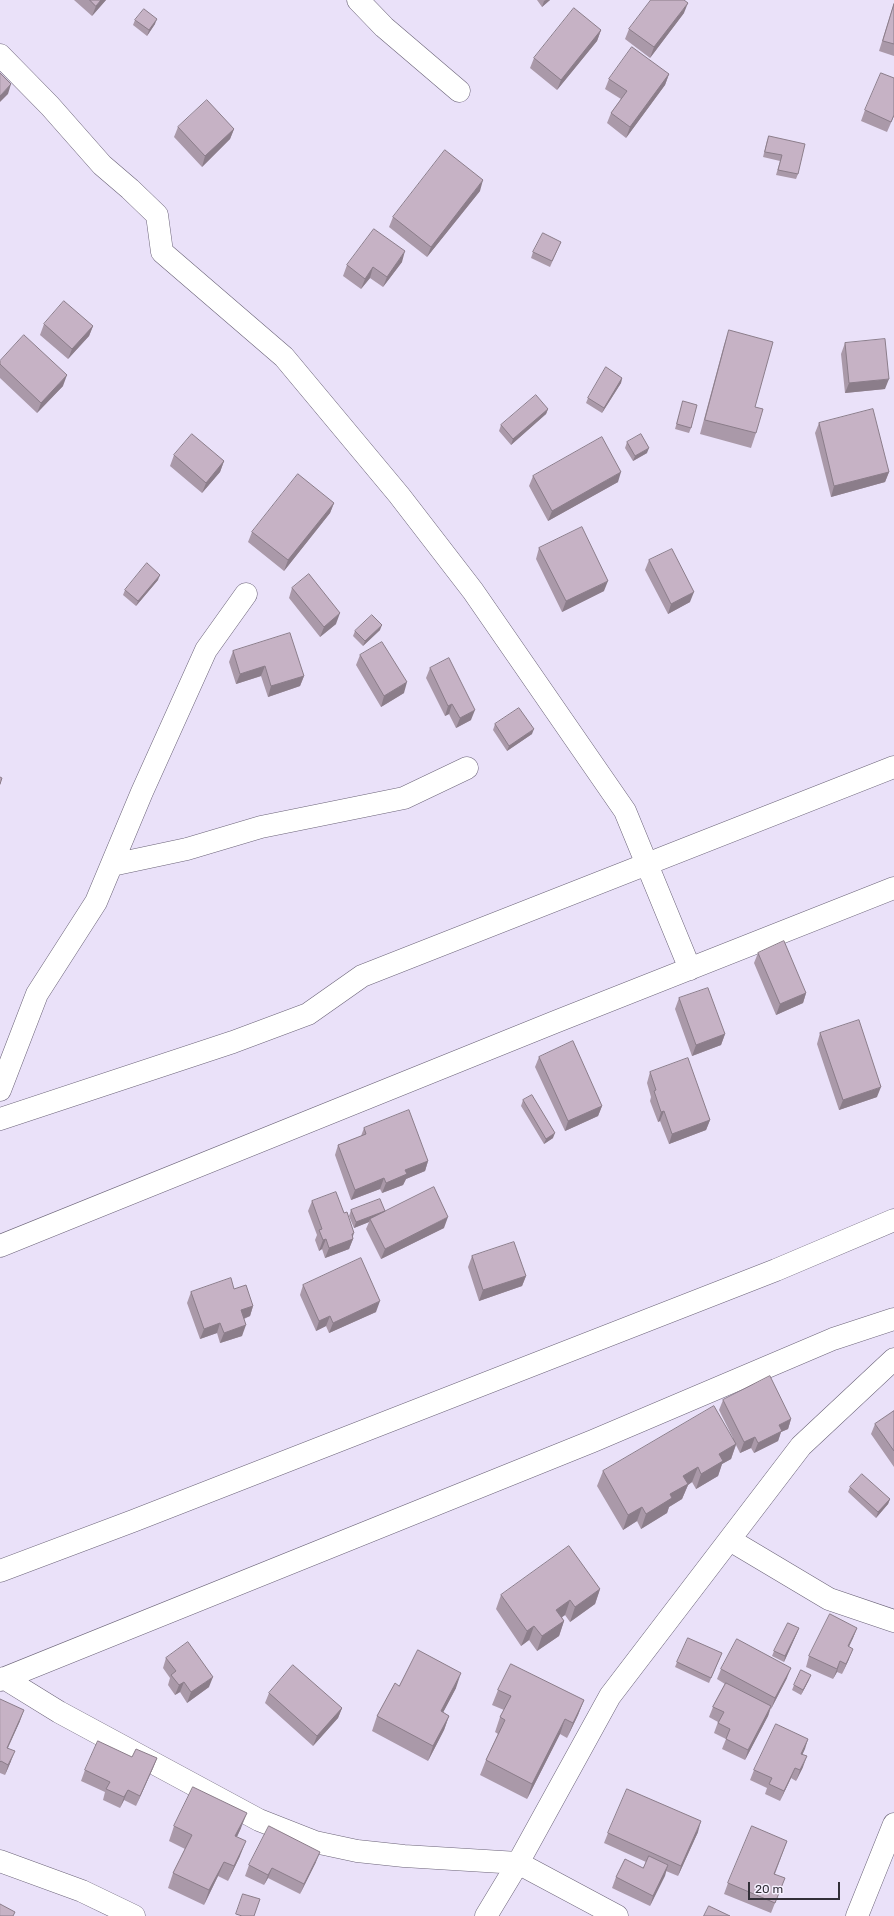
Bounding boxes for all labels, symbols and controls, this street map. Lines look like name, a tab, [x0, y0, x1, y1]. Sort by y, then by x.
scale bar	[750, 1874, 842, 1900]
text: 20 m	[755, 1882, 783, 1896]

